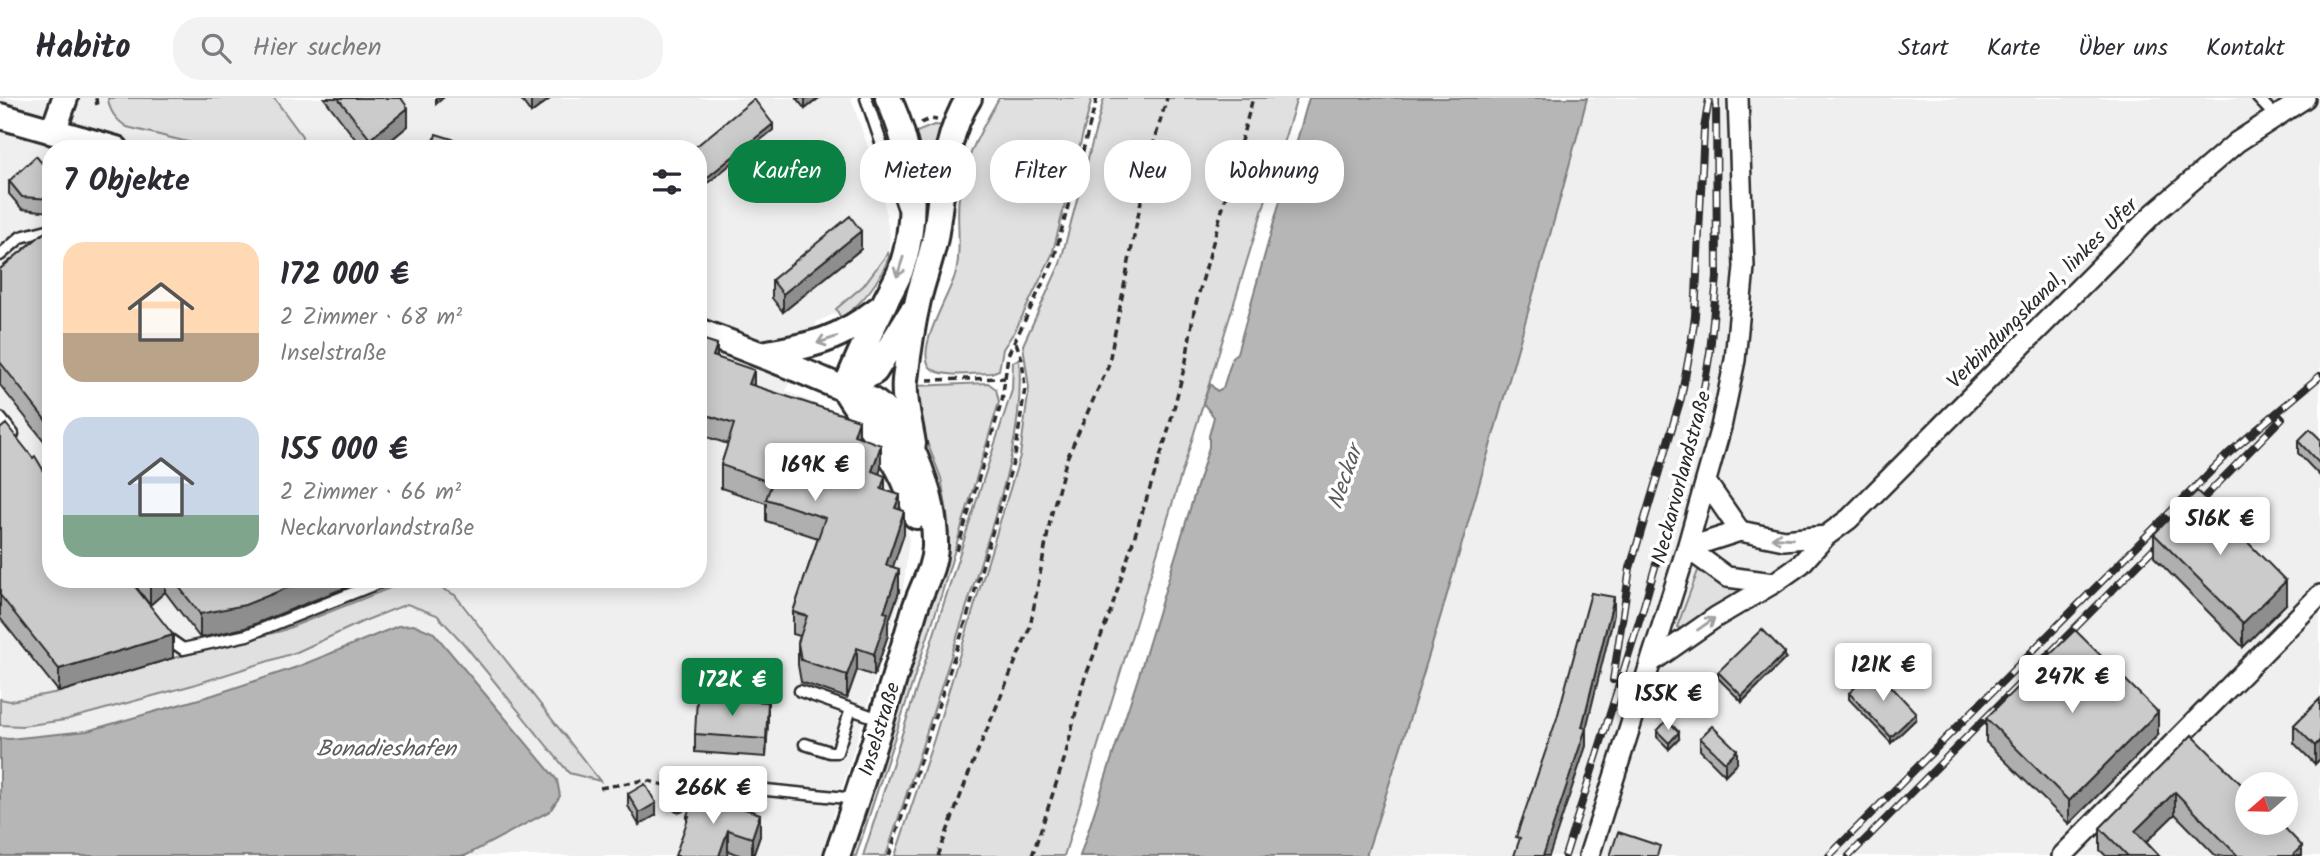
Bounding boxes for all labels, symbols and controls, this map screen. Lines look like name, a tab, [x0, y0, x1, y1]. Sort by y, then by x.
search box	[173, 17, 663, 80]
text: Habito	[35, 22, 131, 75]
text: Hier suchen	[253, 27, 382, 69]
icon: search	[197, 29, 235, 67]
text: Start	[1898, 29, 1949, 68]
text: Karte	[1987, 29, 2040, 68]
text: Über uns	[2078, 29, 2168, 68]
text: Kontakt	[2206, 29, 2285, 68]
chip: Kaufen	[728, 140, 846, 203]
chip: Mieten	[860, 140, 976, 203]
chip: Filter	[990, 140, 1090, 203]
chip: Neu	[1104, 140, 1191, 203]
chip: Wohnung	[1205, 140, 1344, 203]
text: 7 Objekte	[63, 158, 190, 206]
icon: filters	[648, 163, 686, 201]
street label: Verbindungskanal, linkes Ufer	[1940, 190, 2147, 397]
text: 172 000 €	[280, 252, 409, 300]
one-way arrow	[893, 256, 905, 278]
icon: home	[119, 270, 203, 354]
text: 2 Zimmer · 68 m²	[280, 300, 462, 336]
one-way arrow	[816, 335, 838, 347]
text: Inselstraße	[280, 336, 386, 372]
street label: Neckarvorlandstraße	[1644, 387, 1721, 567]
text: 155 000 €	[280, 427, 408, 475]
water label: Neckar	[1318, 437, 1375, 514]
pin: 169K €	[758, 444, 872, 503]
icon: home	[119, 445, 203, 529]
text: 169K €	[781, 448, 849, 484]
text: 2 Zimmer · 66 m²	[280, 475, 461, 511]
pin: 516K €	[2163, 498, 2277, 557]
text: 516K €	[2186, 502, 2254, 538]
text: Neckarvorlandstraße	[280, 511, 474, 547]
one-way arrow	[1771, 532, 1794, 545]
one-way arrow	[1696, 617, 1715, 631]
pin: 121K €	[1826, 644, 1940, 703]
text: 121K €	[1851, 648, 1915, 684]
pin: 247K €	[2015, 656, 2129, 715]
pin: 172K €	[675, 658, 789, 718]
text: 247K €	[2035, 660, 2109, 696]
text: 172K €	[698, 663, 766, 699]
pin: 155K €	[1611, 672, 1725, 732]
text: 155K €	[1634, 677, 1702, 713]
street label: Inselstraße	[850, 678, 911, 781]
water label: Bonadieshafen	[316, 732, 458, 768]
pin: 266K €	[656, 766, 770, 826]
text: 266K €	[675, 771, 751, 807]
north arrow	[2235, 772, 2298, 835]
map controls	[2235, 772, 2298, 835]

